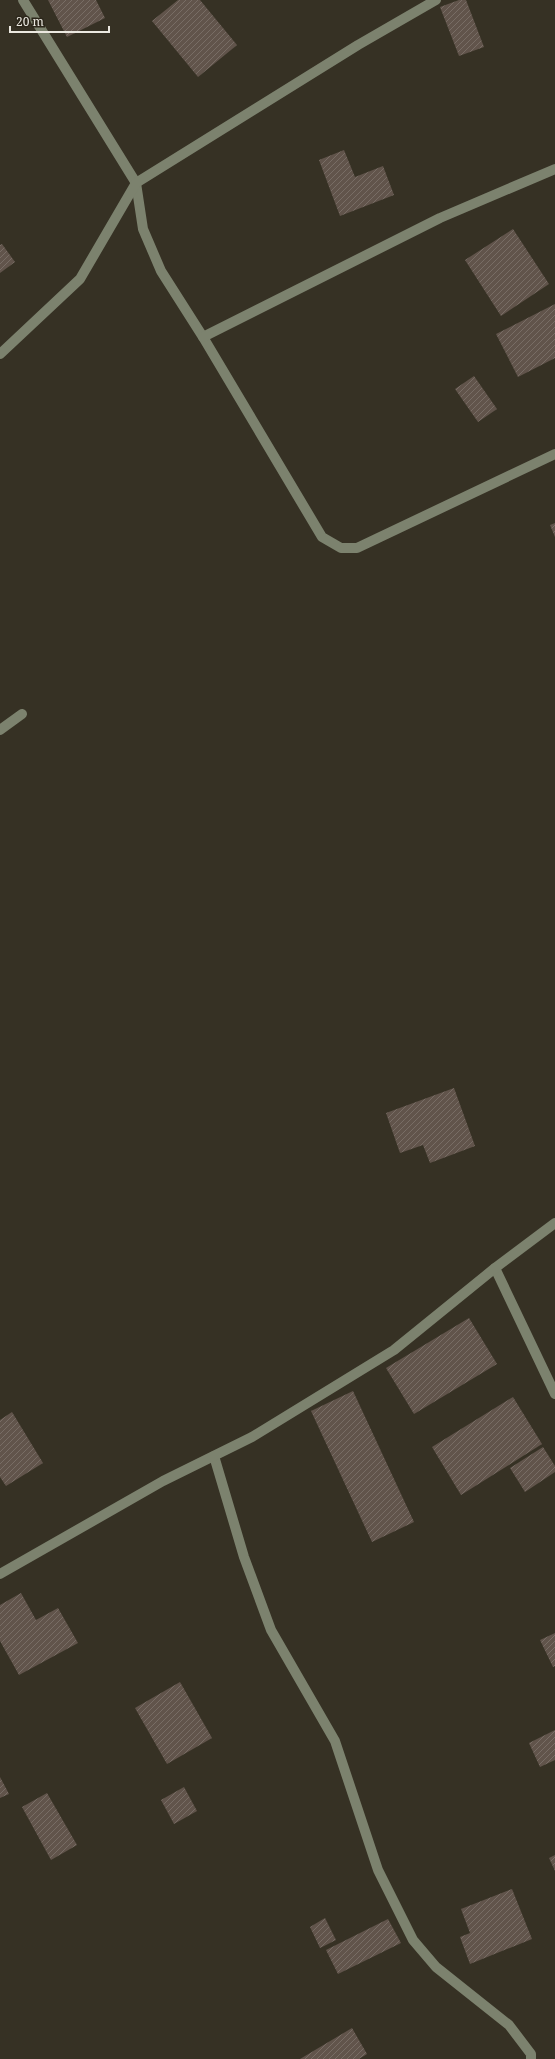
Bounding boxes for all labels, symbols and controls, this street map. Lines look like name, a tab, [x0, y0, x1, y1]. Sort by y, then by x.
scale bar	[10, 8, 109, 34]
text: 20 m	[16, 13, 44, 30]

